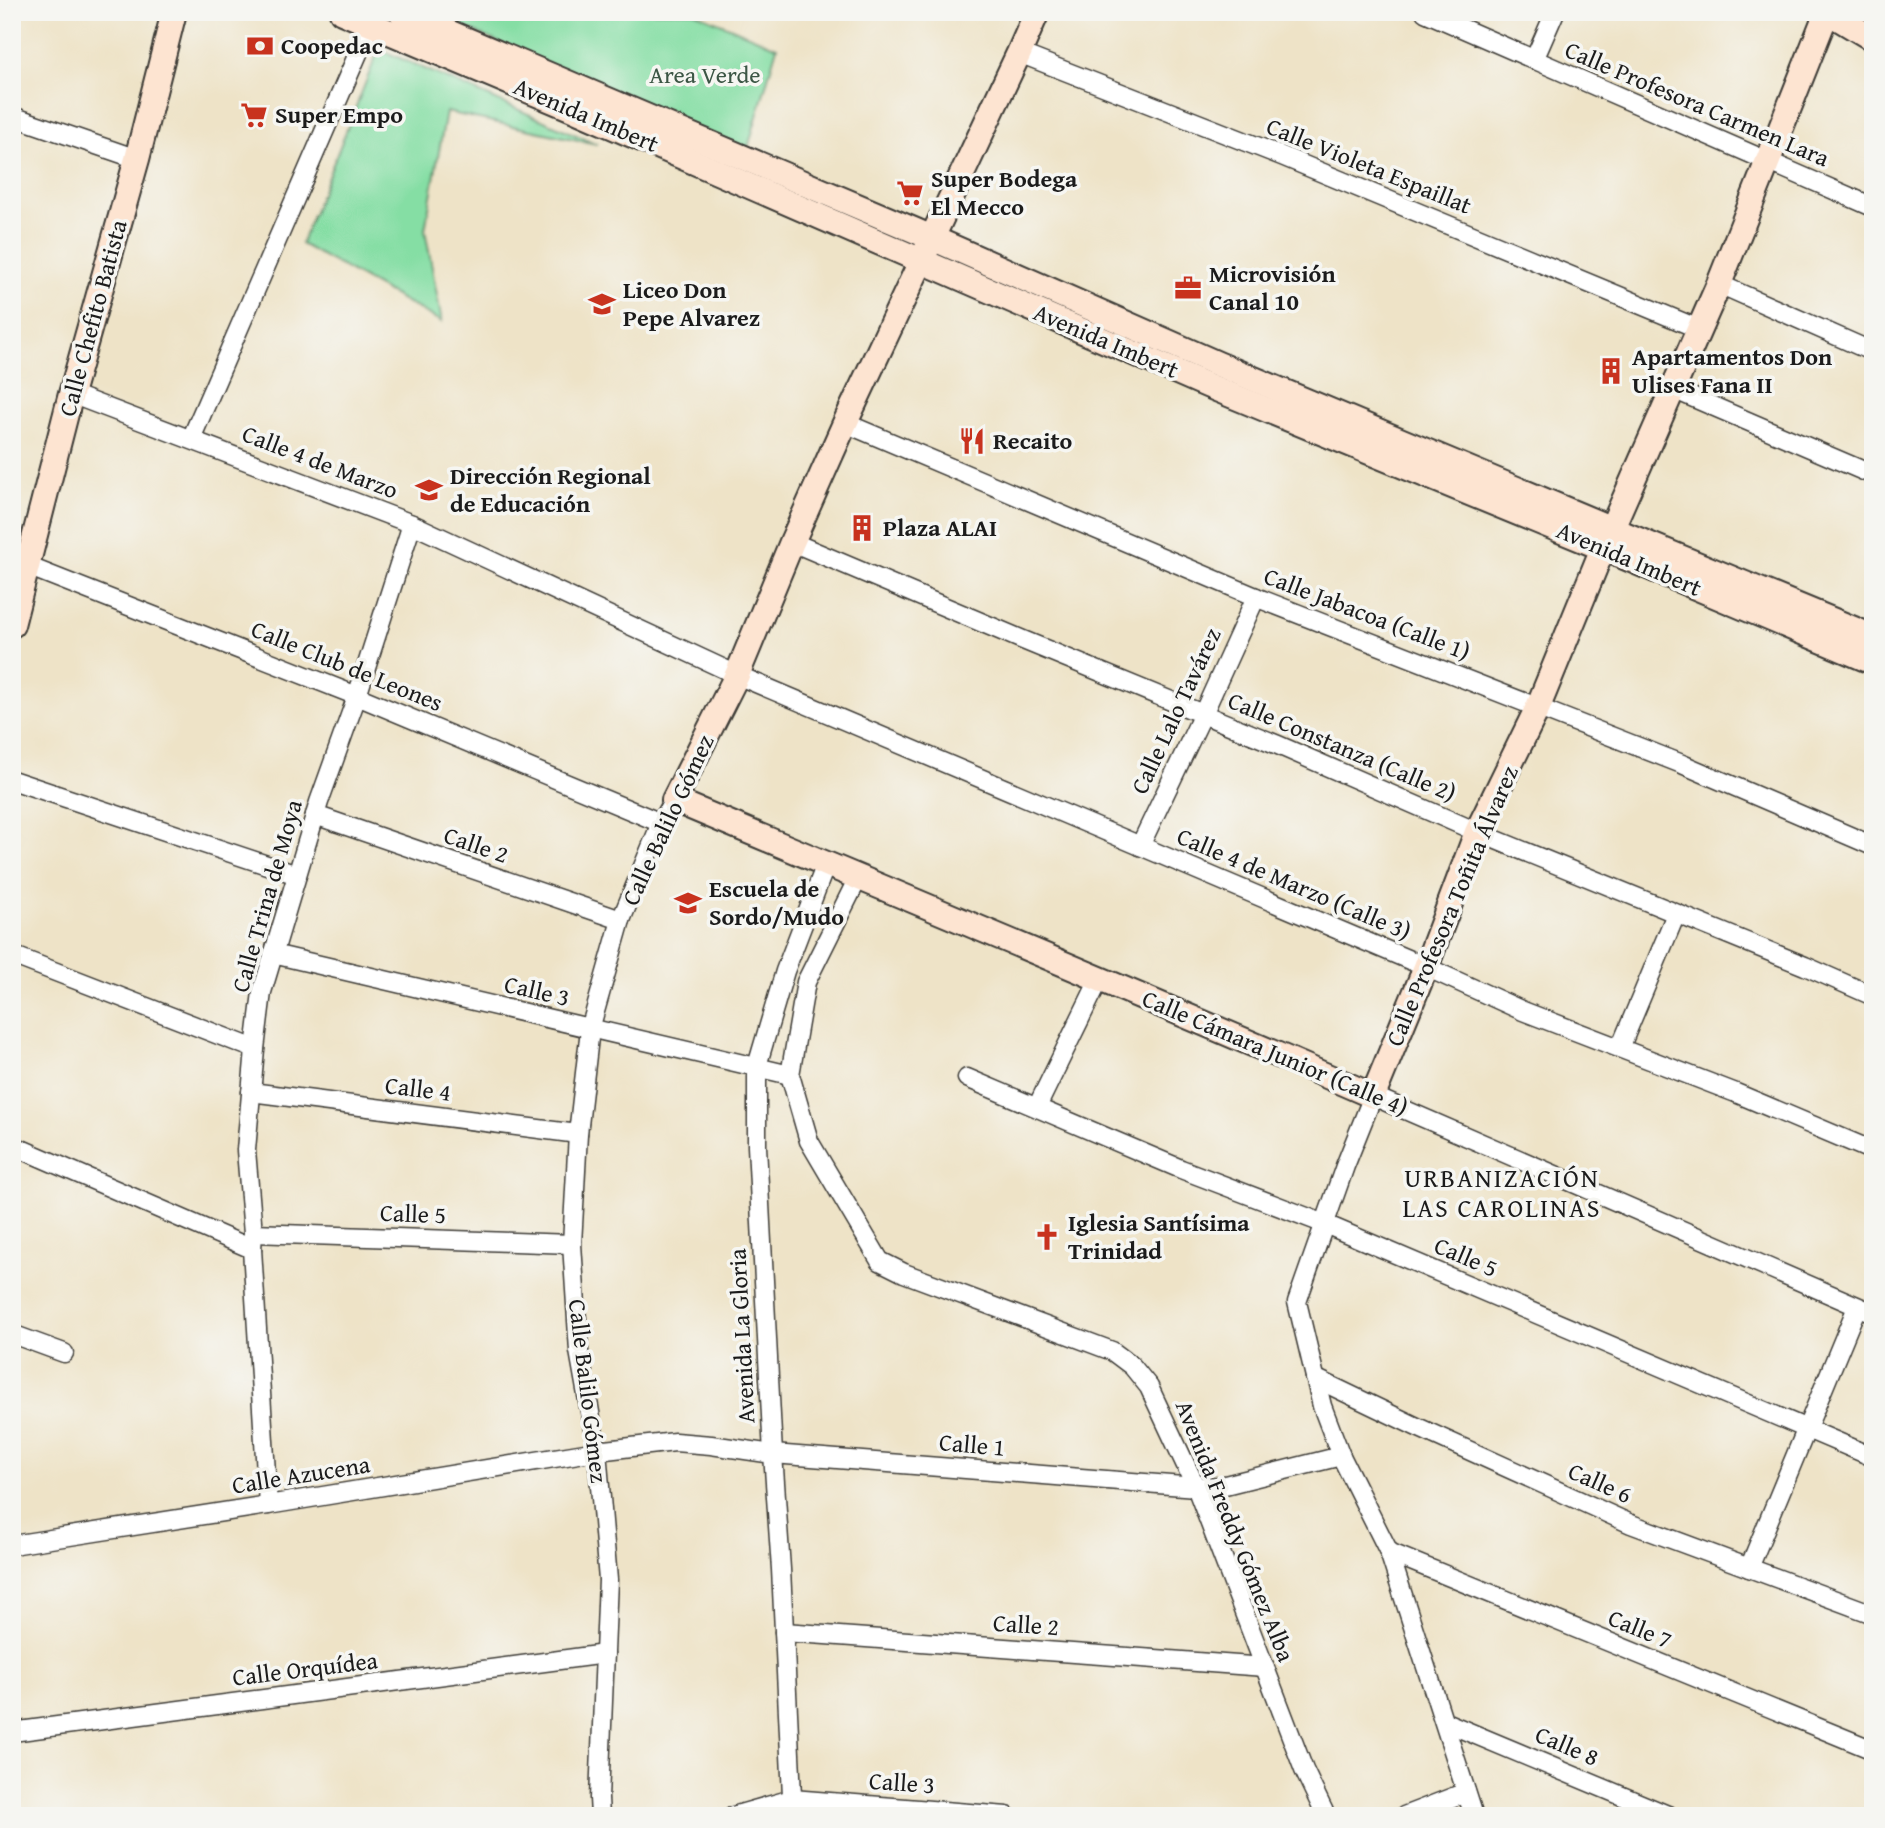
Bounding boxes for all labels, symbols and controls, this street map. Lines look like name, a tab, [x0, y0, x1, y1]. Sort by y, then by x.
place label: Coopedac	[281, 28, 383, 63]
bank icon: Coopedac	[245, 31, 275, 61]
street label: Calle Profesora Carmen Lara	[1560, 32, 1835, 175]
park label: Area Verde	[649, 57, 761, 92]
street label: Avenida Imbert	[508, 68, 665, 161]
place label: Super Empo	[275, 97, 403, 132]
supermarket icon: Super Empo	[239, 100, 269, 130]
street label: Calle Violeta Espaillat	[1261, 108, 1477, 223]
place label: Super Bodega El Mecco	[931, 161, 1078, 224]
supermarket icon: Super Bodega El Mecco	[895, 178, 925, 208]
street label: Calle Chefito Batista	[49, 215, 136, 420]
place label: Microvisión Canal 10	[1209, 256, 1336, 319]
place label: Liceo Don Pepe Alvarez	[623, 272, 760, 335]
office icon: Microvisión Canal 10	[1173, 273, 1203, 303]
school or university icon: Liceo Don Pepe Alvarez	[587, 289, 617, 319]
street label: Avenida Imbert	[1028, 294, 1185, 387]
place label: Apartamentos Don Ulises Fana II	[1632, 339, 1832, 402]
building icon: Apartamentos Don Ulises Fana II	[1596, 356, 1626, 386]
street label: Calle 4 de Marzo	[237, 416, 403, 507]
place label: Recaito	[993, 423, 1073, 458]
restaurant icon: Recaito	[957, 426, 987, 456]
place label: Dirección Regional de Educación	[450, 458, 651, 521]
school or university icon: Dirección Regional de Educación	[414, 475, 444, 505]
place label: Plaza ALAI	[883, 510, 997, 545]
street label: Avenida Imbert	[1551, 512, 1708, 605]
building icon: Plaza ALAI	[847, 513, 877, 543]
street label: Calle Jabacoa (Calle 1)	[1259, 558, 1475, 669]
street label: Calle Club de Leones	[246, 611, 448, 720]
street label: Calle Lalo Tavárez	[1122, 622, 1229, 800]
street label: Calle Constanza (Calle 2)	[1223, 683, 1462, 810]
street label: Calle Balilo Gómez	[613, 729, 722, 911]
street label: Calle Profesora Toñita Álvarez	[1377, 760, 1527, 1051]
street label: Calle Trina de Moya	[222, 795, 311, 996]
street label: Calle 2	[439, 817, 513, 872]
street label: Calle 4 de Marzo (Calle 3)	[1172, 818, 1417, 949]
place label: Escuela de Sordo/Mudo	[709, 871, 844, 934]
school or university icon: Escuela de Sordo/Mudo	[673, 888, 703, 918]
street label: Calle 3	[501, 966, 573, 1015]
street label: Calle Cámara Junior (Calle 4)	[1137, 981, 1413, 1124]
street label: Calle 4	[383, 1067, 453, 1110]
district label: URBANIZACIÓN LAS CAROLINAS	[1403, 1158, 1601, 1227]
street label: Calle 5	[379, 1195, 447, 1232]
place label: Iglesia Santísima Trinidad	[1068, 1205, 1250, 1268]
church icon: Iglesia Santísima Trinidad	[1032, 1222, 1062, 1252]
street label: Calle 5	[1429, 1228, 1503, 1286]
street label: Avenida La Gloria	[719, 1247, 764, 1424]
street label: Calle Balilo Gómez	[560, 1297, 617, 1485]
street label: Avenida Freddy Gómez Alba	[1167, 1395, 1304, 1667]
street label: Calle 1	[938, 1424, 1006, 1465]
street label: Calle Azucena	[229, 1446, 373, 1503]
street label: Calle 6	[1563, 1453, 1637, 1512]
street label: Calle 7	[1603, 1600, 1677, 1657]
street label: Calle 2	[992, 1605, 1060, 1644]
street label: Calle Orquídea	[230, 1642, 380, 1695]
street label: Calle 8	[1530, 1717, 1604, 1775]
street label: Calle 3	[868, 1763, 936, 1802]

